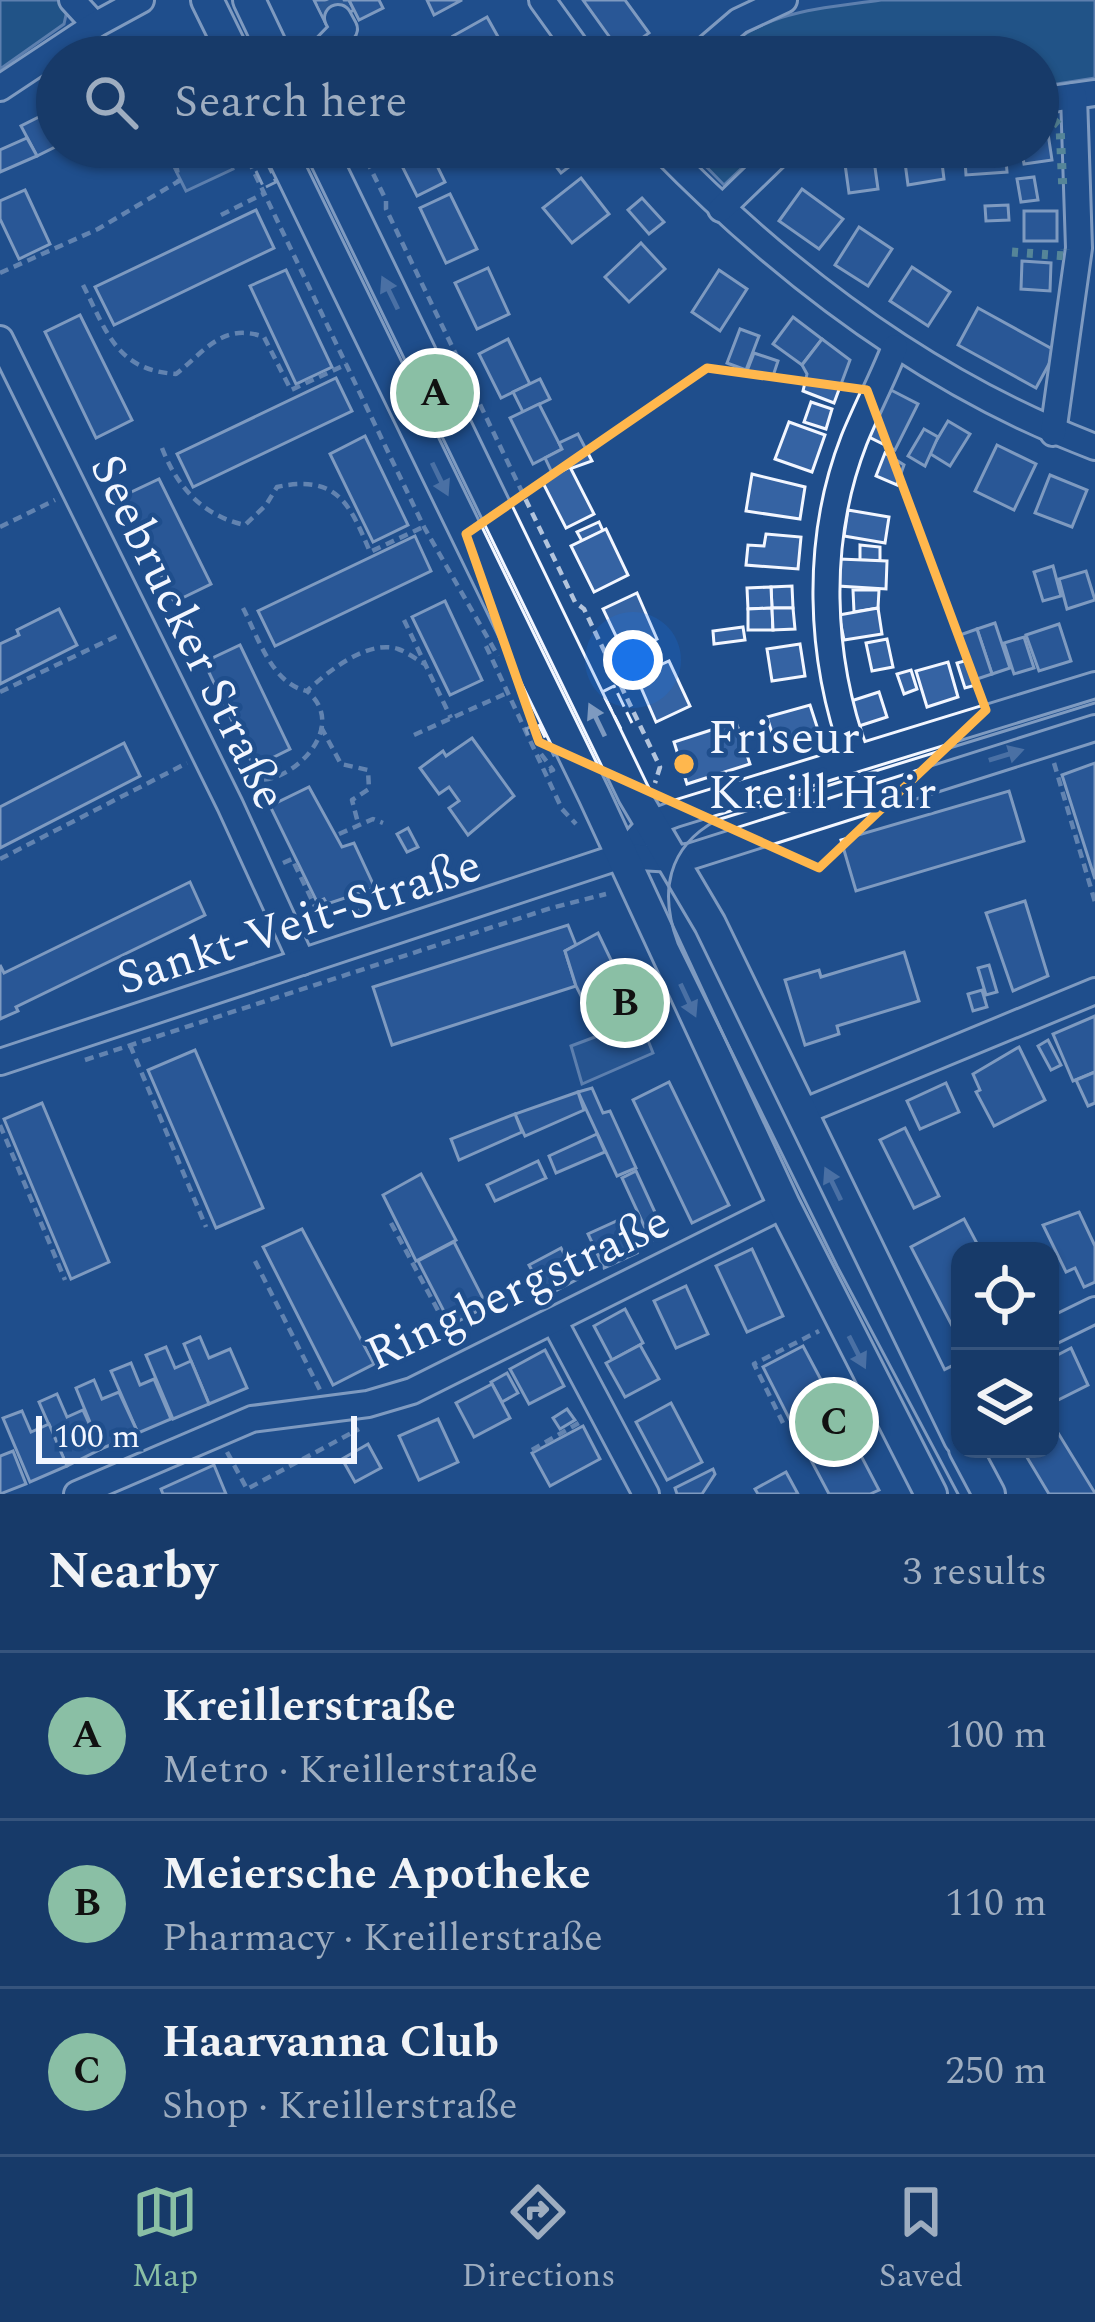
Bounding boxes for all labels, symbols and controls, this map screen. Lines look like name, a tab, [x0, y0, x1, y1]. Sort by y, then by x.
search box	[36, 36, 1059, 168]
text: Search here	[174, 68, 407, 137]
icon: search	[78, 69, 144, 135]
one-way arrow	[380, 275, 400, 310]
pin: A	[396, 348, 474, 438]
street label: Seebrucker Straße	[70, 442, 305, 822]
one-way arrow	[430, 462, 450, 497]
your location	[603, 630, 663, 690]
one-way arrow	[587, 702, 607, 737]
place label: Friseur Kreill Hair	[708, 702, 936, 830]
one-way arrow	[988, 745, 1025, 763]
marker: Friseur Kreill Hair	[671, 751, 697, 777]
street label: Sankt-Veit-Straße	[107, 829, 491, 1016]
pin: B	[586, 958, 664, 1048]
one-way arrow	[679, 983, 699, 1018]
one-way arrow	[824, 1167, 844, 1201]
street label: Ringbergstraße	[354, 1186, 682, 1391]
map controls	[951, 1242, 1059, 1458]
button: locate	[951, 1242, 1059, 1350]
one-way arrow	[847, 1335, 867, 1369]
button: layers	[951, 1350, 1059, 1458]
pin: C	[795, 1377, 873, 1467]
scale bar	[36, 1410, 357, 1463]
text: 100 m	[54, 1412, 140, 1462]
text: Nearby	[48, 1533, 217, 1611]
text: 3 results	[903, 1543, 1047, 1602]
text: Kreillerstraße	[162, 1672, 456, 1741]
text: A	[72, 1706, 102, 1765]
text: 100 m	[945, 1706, 1047, 1765]
text: Metro · Kreillerstraße	[162, 1741, 538, 1800]
text: Meiersche Apotheke	[162, 1840, 591, 1909]
text: B	[73, 1874, 101, 1933]
text: 110 m	[945, 1874, 1047, 1933]
text: Pharmacy · Kreillerstraße	[162, 1909, 603, 1968]
text: Haarvanna Club	[162, 2008, 499, 2077]
text: C	[73, 2042, 101, 2101]
text: 250 m	[945, 2042, 1047, 2101]
text: Shop · Kreillerstraße	[162, 2077, 518, 2136]
tab: Map	[132, 2179, 198, 2301]
tab: Directions	[461, 2179, 615, 2301]
tab: Saved	[879, 2179, 963, 2301]

